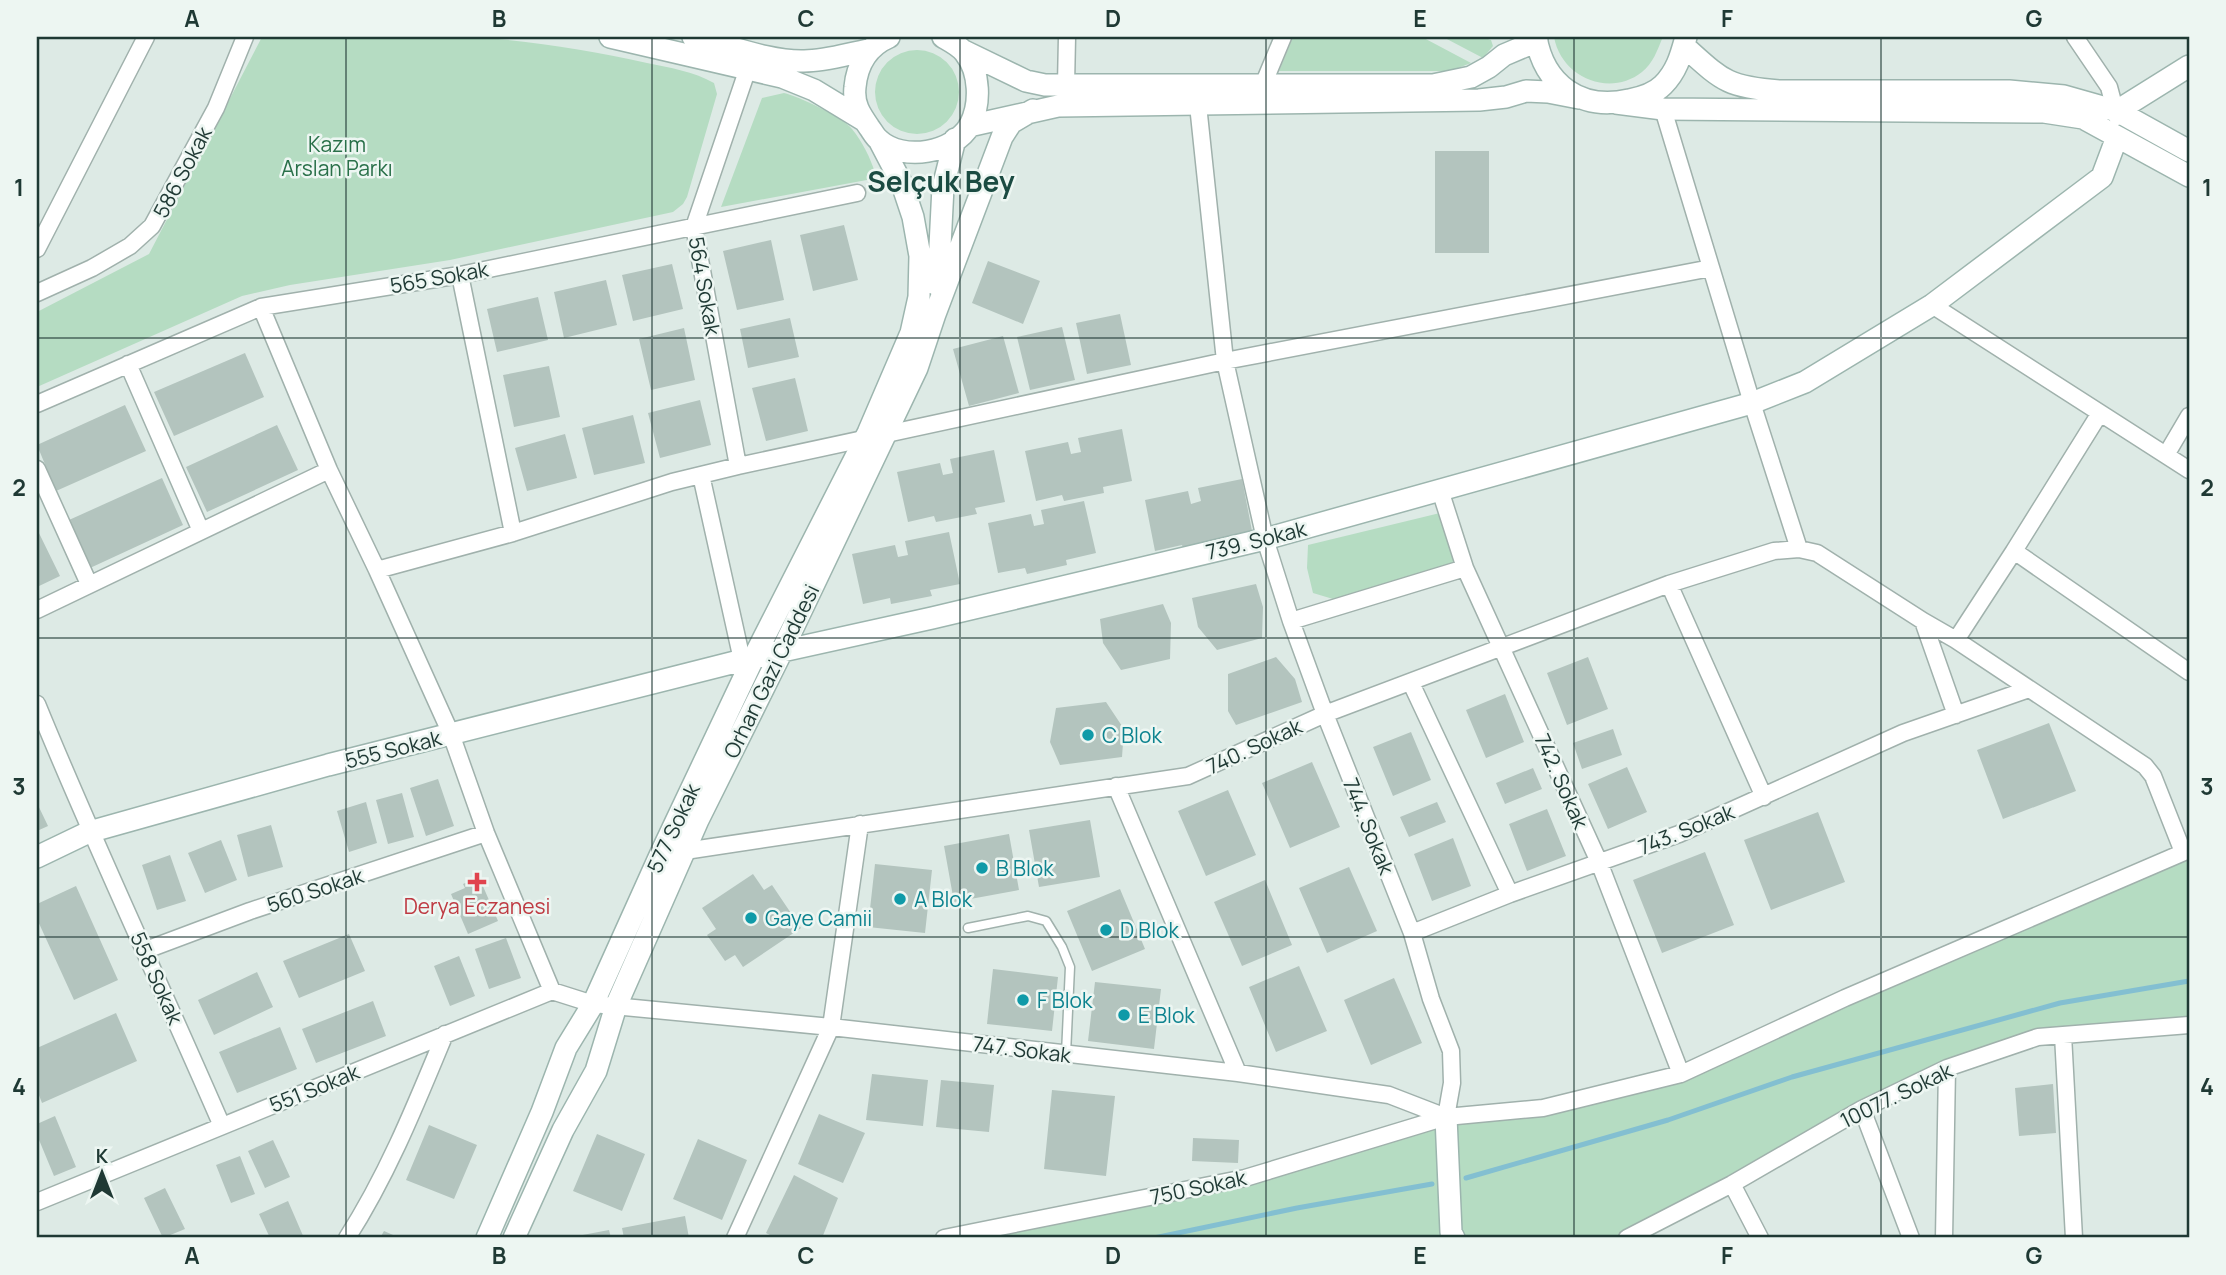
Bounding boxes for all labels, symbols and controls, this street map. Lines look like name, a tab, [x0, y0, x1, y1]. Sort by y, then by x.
text: A	[184, 2, 200, 34]
text: B	[492, 2, 506, 34]
text: C	[798, 2, 815, 34]
text: D	[1105, 2, 1121, 34]
text: E	[1413, 2, 1427, 34]
text: F	[1721, 2, 1733, 34]
text: G	[2026, 2, 2043, 34]
street label: 586 Sokak	[146, 121, 218, 222]
park label: Kazım Arslan Parkı	[281, 130, 393, 182]
district label: Selçuk Bey	[867, 162, 1015, 200]
text: 1	[14, 171, 24, 203]
text: 1	[2202, 171, 2212, 203]
street label: 564 Sokak	[683, 235, 728, 338]
street label: 565 Sokak	[388, 254, 491, 299]
text: 2	[12, 471, 26, 503]
text: 2	[2200, 471, 2214, 503]
street label: 739. Sokak	[1203, 514, 1310, 566]
street label: Orhan Gazi Caddesi	[717, 579, 825, 763]
street label: 740. Sokak	[1202, 711, 1307, 780]
place label: C Blok	[1102, 721, 1162, 749]
street label: 555 Sokak	[342, 723, 445, 774]
marker: C Blok	[1080, 727, 1096, 743]
street label: 742. Sokak	[1529, 729, 1596, 834]
text: 3	[12, 770, 26, 802]
text: 3	[2200, 770, 2214, 802]
street label: 744. Sokak	[1337, 774, 1401, 879]
street label: 577 Sokak	[640, 778, 706, 877]
street label: 743. Sokak	[1634, 797, 1739, 861]
place label: B Blok	[996, 854, 1054, 882]
marker: B Blok	[974, 860, 990, 876]
street label: 560 Sokak	[263, 861, 367, 919]
marker: Derya Eczanesi	[469, 874, 485, 890]
place label: A Blok	[914, 885, 973, 913]
marker: A Blok	[892, 891, 908, 907]
place label: Derya Eczanesi	[404, 892, 550, 920]
place label: Gaye Camii	[765, 904, 872, 932]
marker: Gaye Camii	[743, 910, 759, 926]
place label: D Blok	[1120, 916, 1179, 944]
marker: D Blok	[1098, 922, 1114, 938]
street label: 558 Sokak	[124, 927, 190, 1029]
place label: F Blok	[1037, 986, 1093, 1014]
marker: F Blok	[1015, 992, 1031, 1008]
place label: E Blok	[1138, 1001, 1195, 1029]
marker: E Blok	[1116, 1007, 1132, 1023]
street label: 747. Sokak	[971, 1029, 1073, 1069]
street label: 10077. Sokak	[1835, 1056, 1957, 1134]
street label: 551 Sokak	[265, 1057, 364, 1119]
text: 4	[12, 1070, 26, 1102]
text: 4	[2200, 1070, 2214, 1102]
north arrow	[66, 1138, 136, 1208]
text: K	[96, 1143, 109, 1169]
street label: 750 Sokak	[1147, 1163, 1249, 1211]
text: A	[184, 1239, 200, 1271]
text: B	[492, 1239, 506, 1271]
text: C	[798, 1239, 815, 1271]
text: D	[1105, 1239, 1121, 1271]
text: E	[1413, 1239, 1427, 1271]
text: F	[1721, 1239, 1733, 1271]
text: G	[2026, 1239, 2043, 1271]

